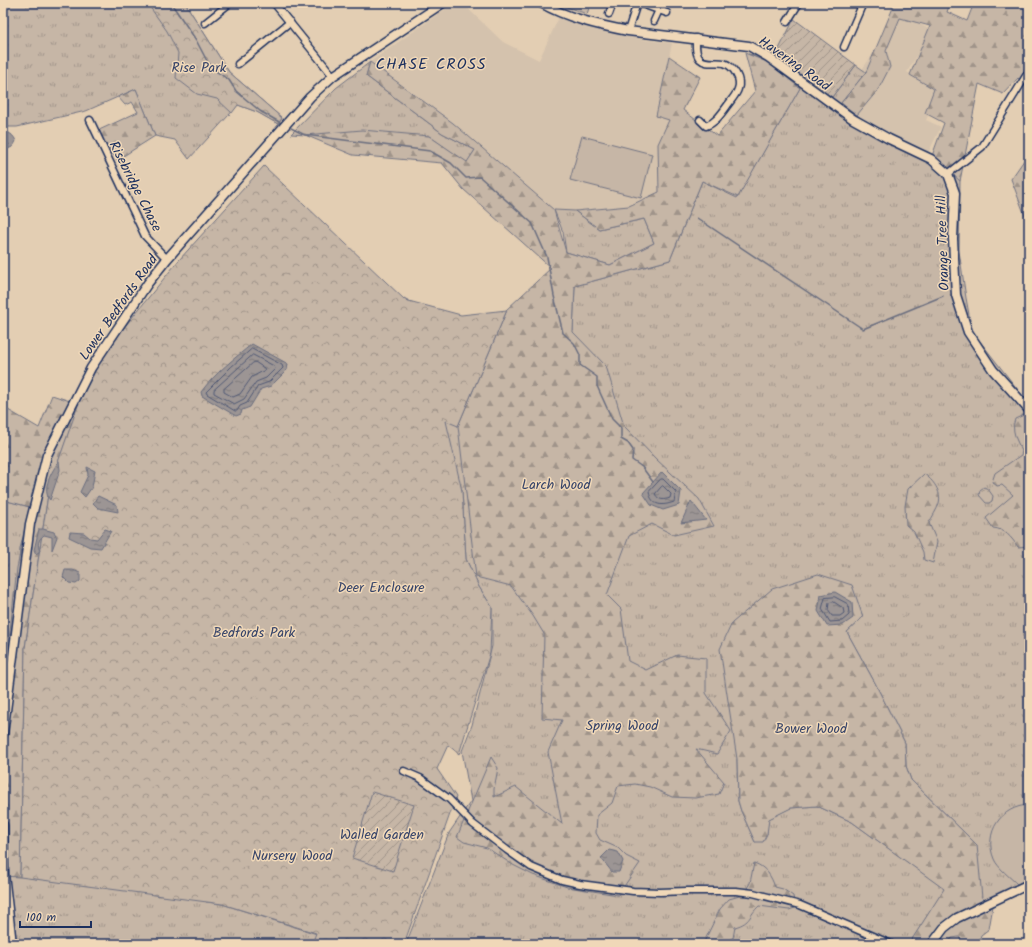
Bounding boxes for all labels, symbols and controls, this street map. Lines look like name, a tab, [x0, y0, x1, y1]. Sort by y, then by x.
street label: Havering Road	[754, 31, 836, 97]
district label: CHASE CROSS	[375, 52, 487, 77]
park label: Rise Park	[172, 57, 227, 79]
street label: Risebridge Chase	[103, 137, 168, 236]
street label: Orange Tree Hill	[930, 194, 956, 291]
street label: Lower Bedfords Road	[74, 249, 164, 365]
park label: Larch Wood	[522, 474, 591, 496]
park label: Deer Enclosure	[337, 577, 425, 599]
park label: Bedfords Park	[213, 622, 296, 644]
park label: Spring Wood	[586, 715, 659, 737]
park label: Bower Wood	[775, 718, 848, 740]
park label: Walled Garden	[340, 824, 424, 846]
park label: Nursery Wood	[252, 845, 333, 867]
scale bar	[20, 903, 91, 929]
text: 100 m	[26, 908, 57, 927]

